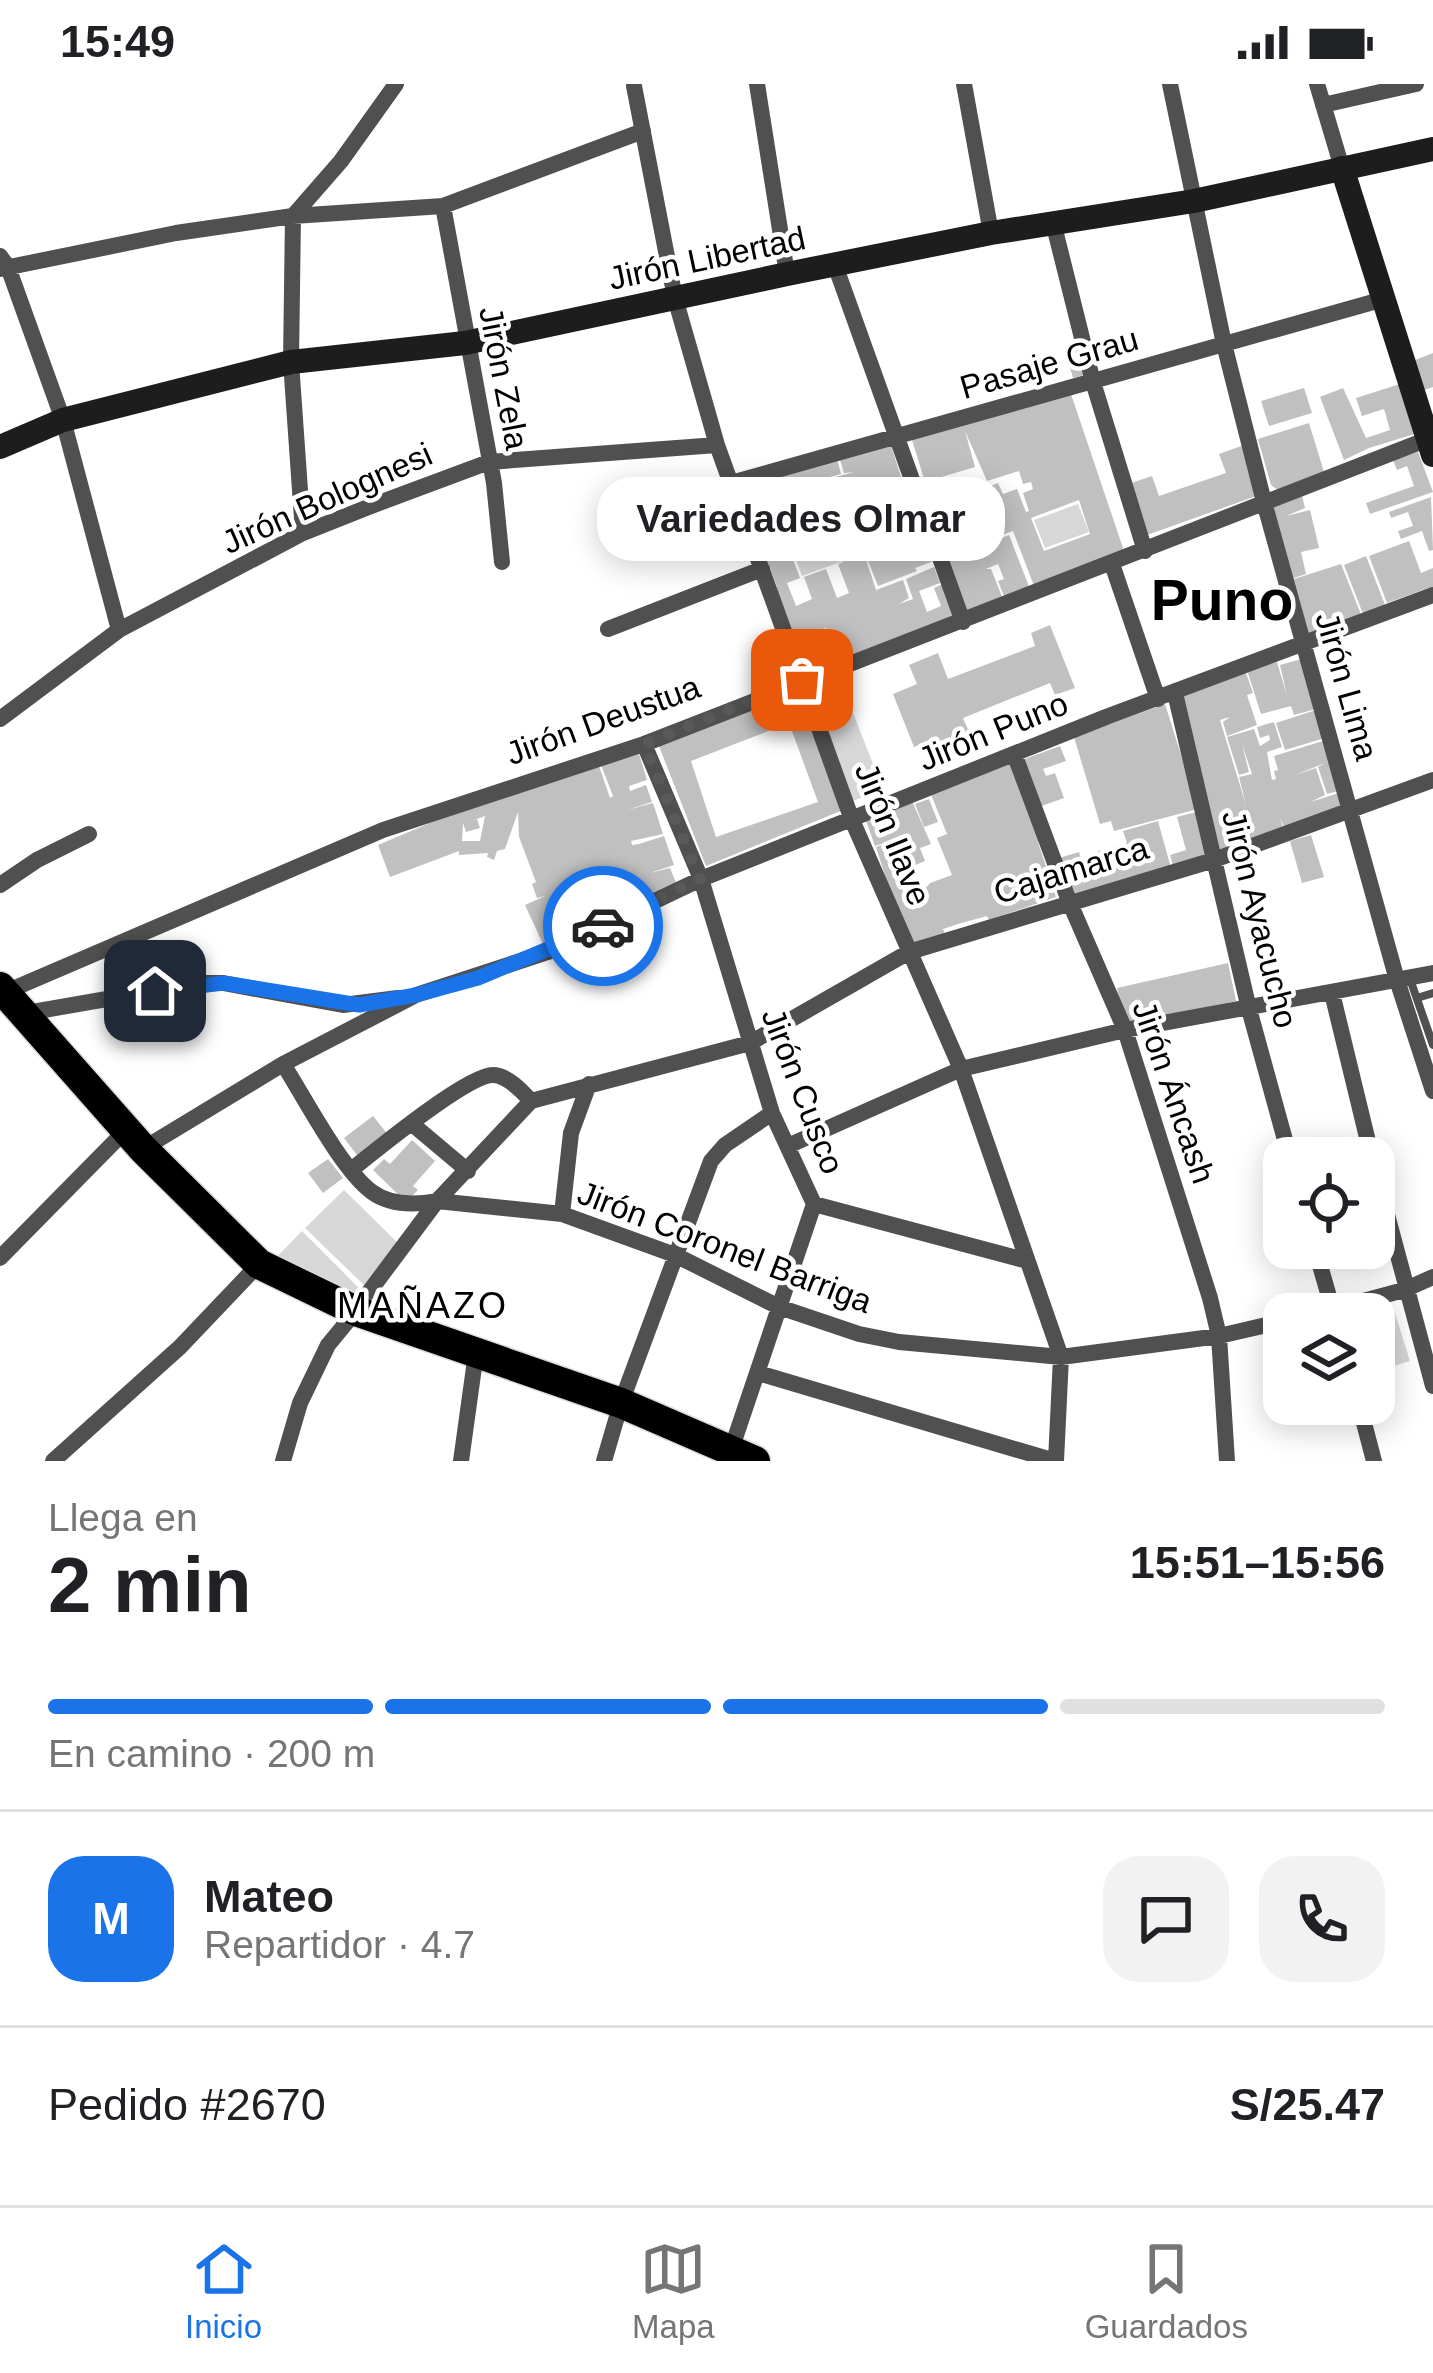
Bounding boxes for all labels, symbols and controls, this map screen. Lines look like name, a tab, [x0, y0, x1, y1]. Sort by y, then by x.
text: 15:49	[60, 16, 175, 67]
street label: Jirón Libertad	[605, 219, 809, 297]
street label: Jirón Zela	[472, 303, 536, 453]
street label: Pasaje Grau	[956, 320, 1142, 406]
street label: Jirón Bolognesi	[216, 435, 438, 561]
callout: Variedades Olmar	[598, 476, 1006, 560]
text: Variedades Olmar	[636, 497, 966, 540]
district label: Puno	[1151, 568, 1293, 632]
street label: Jirón Lima	[1308, 608, 1386, 765]
pin	[751, 629, 853, 731]
icon: bag	[769, 647, 835, 713]
street label: Jirón Deustua	[501, 668, 706, 772]
street label: Jirón Puno	[913, 684, 1073, 778]
street label: Jirón Ilave	[848, 757, 938, 911]
street label: Jirón Ayacucho	[1215, 806, 1305, 1032]
street label: Cajamarca	[989, 829, 1153, 911]
courier	[543, 866, 663, 986]
icon: car	[570, 893, 636, 959]
pin	[104, 940, 206, 1042]
icon: home	[122, 958, 188, 1024]
street label: Jirón Áncash	[1125, 996, 1223, 1188]
street label: Jirón Cusco	[755, 1003, 851, 1179]
map controls	[1263, 1137, 1395, 1425]
button: locate	[1263, 1137, 1395, 1269]
street label: Jirón Coronel Barriga	[573, 1174, 878, 1320]
district label: MAÑAZO	[337, 1285, 509, 1326]
button: layers	[1263, 1293, 1395, 1425]
text: Llega en	[48, 1496, 198, 1539]
text: 15:51–15:56	[1130, 1537, 1385, 1588]
text: 2 min	[48, 1541, 252, 1629]
text: En camino · 200 m	[48, 1732, 375, 1775]
button: chat	[1103, 1856, 1229, 1982]
button: phone	[1259, 1856, 1385, 1982]
text: Mateo	[204, 1871, 334, 1922]
text: M	[92, 1893, 130, 1944]
text: Repartidor · 4.7	[204, 1923, 475, 1966]
text: Pedido #2670	[48, 2079, 326, 2130]
text: S/25.47	[1230, 2079, 1385, 2130]
tab: Inicio	[185, 2236, 262, 2346]
tab: Mapa	[632, 2236, 715, 2346]
tab: Guardados	[1085, 2236, 1248, 2346]

